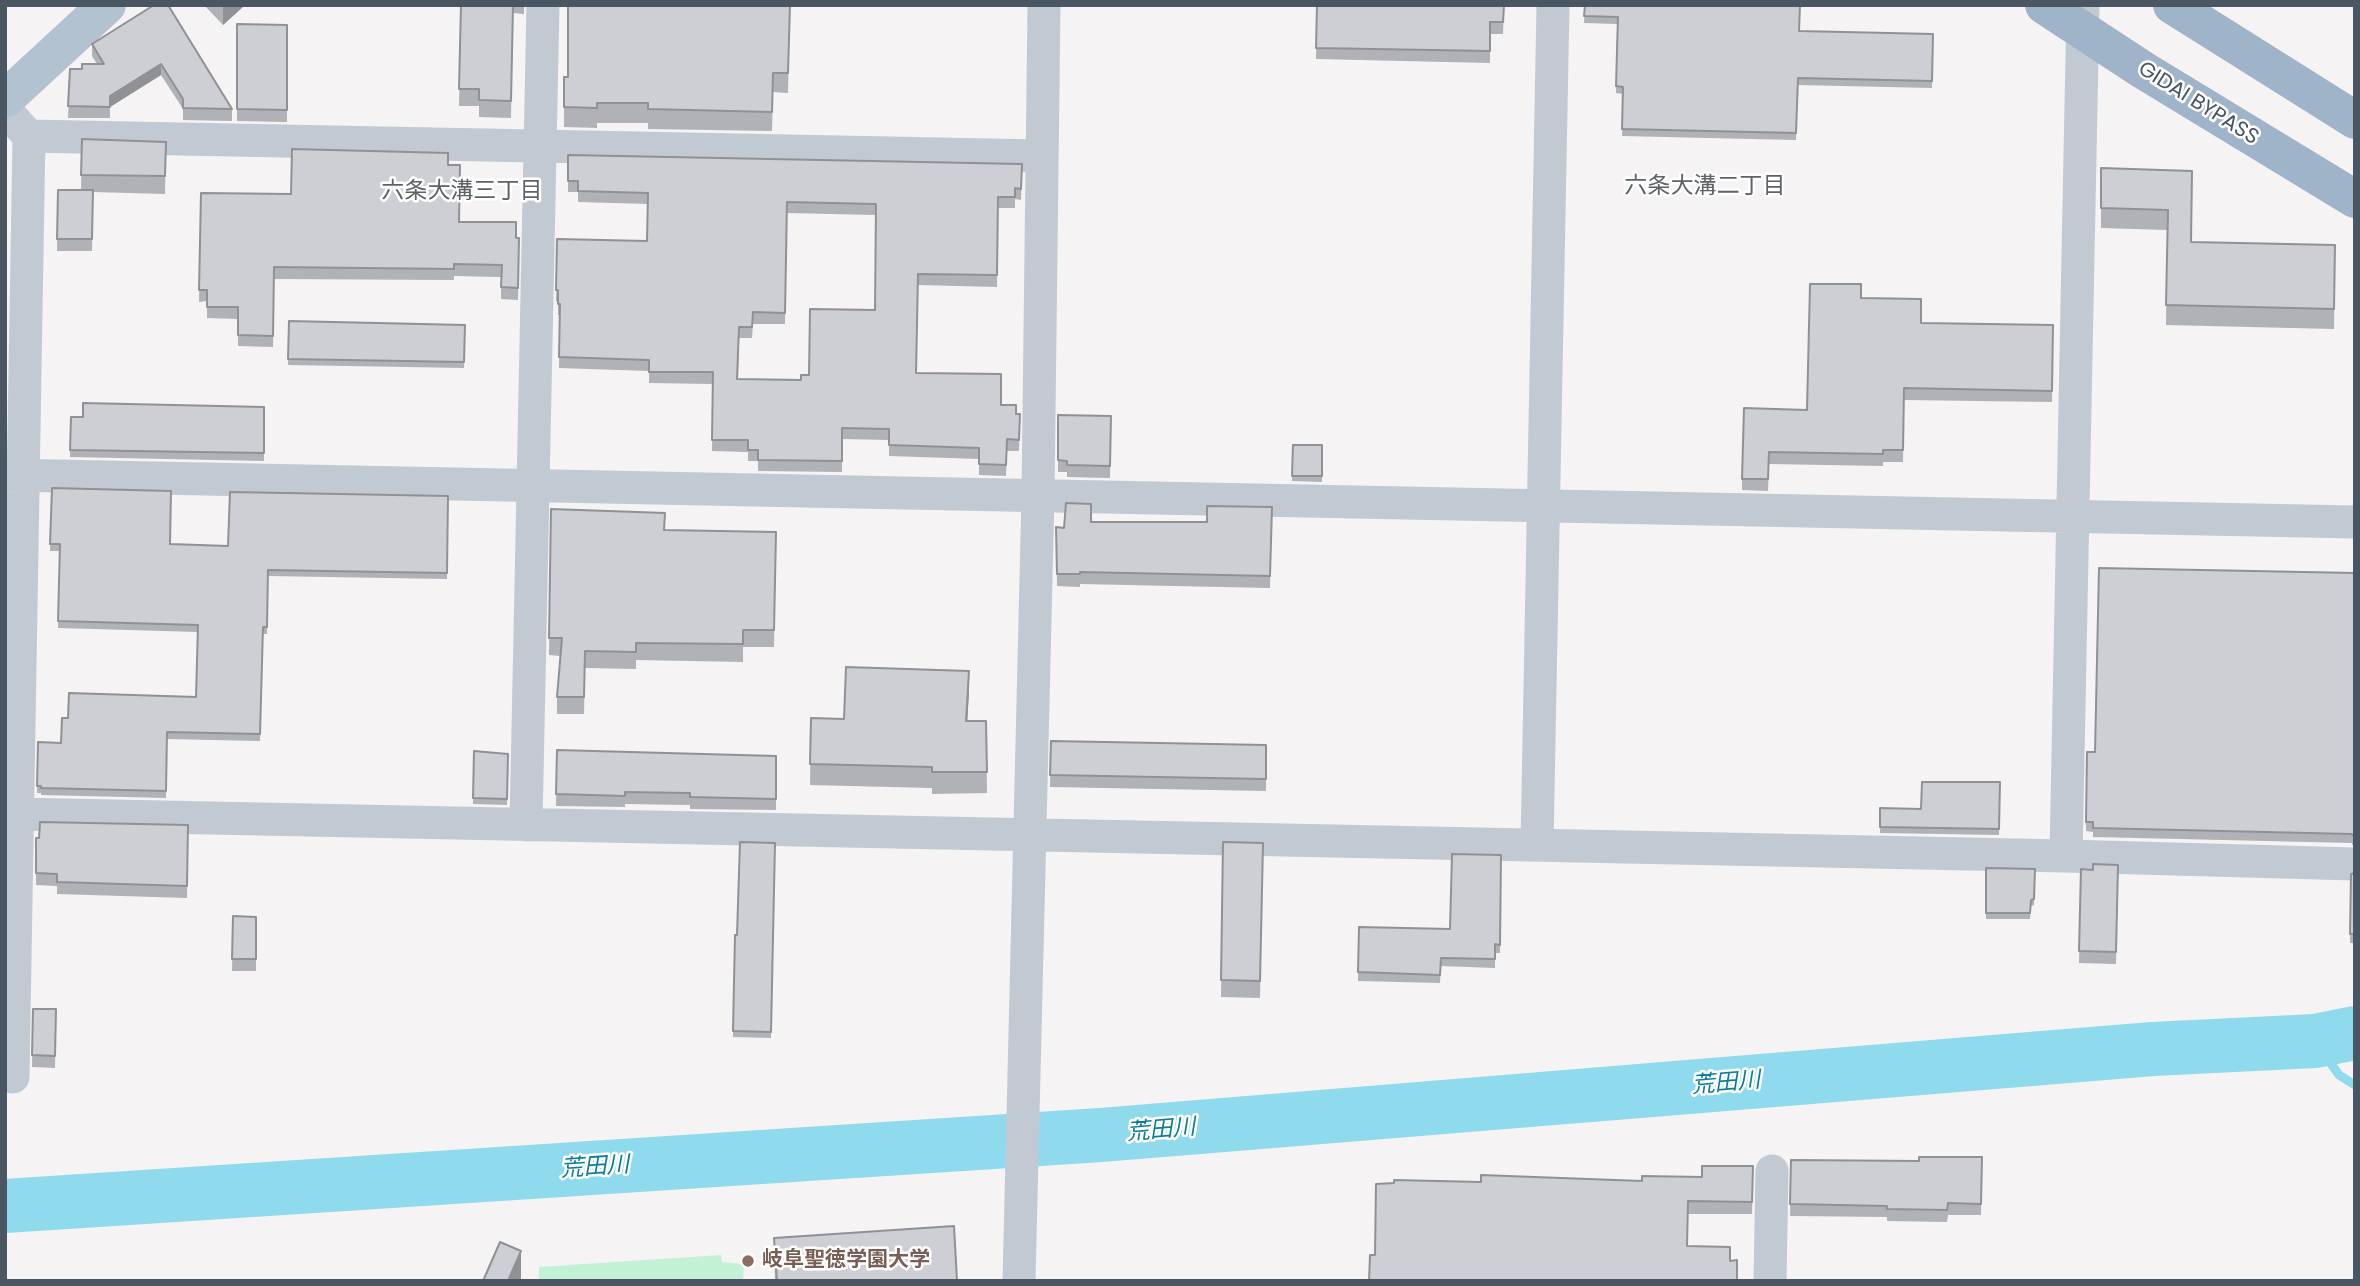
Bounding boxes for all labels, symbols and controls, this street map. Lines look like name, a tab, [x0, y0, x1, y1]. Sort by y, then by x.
street label: GIDAI BYPASS	[2133, 57, 2263, 151]
district label: 六条大溝二丁目	[1625, 173, 1785, 201]
district label: 六条大溝三丁目	[382, 178, 542, 206]
water label: 荒田川	[1690, 1067, 1762, 1101]
water label: 荒田川	[1125, 1114, 1197, 1148]
water label: 荒田川	[560, 1152, 630, 1184]
place label: 岐阜聖徳学園大学	[762, 1248, 930, 1274]
marker: 岐阜聖徳学園大学	[740, 1253, 756, 1269]

